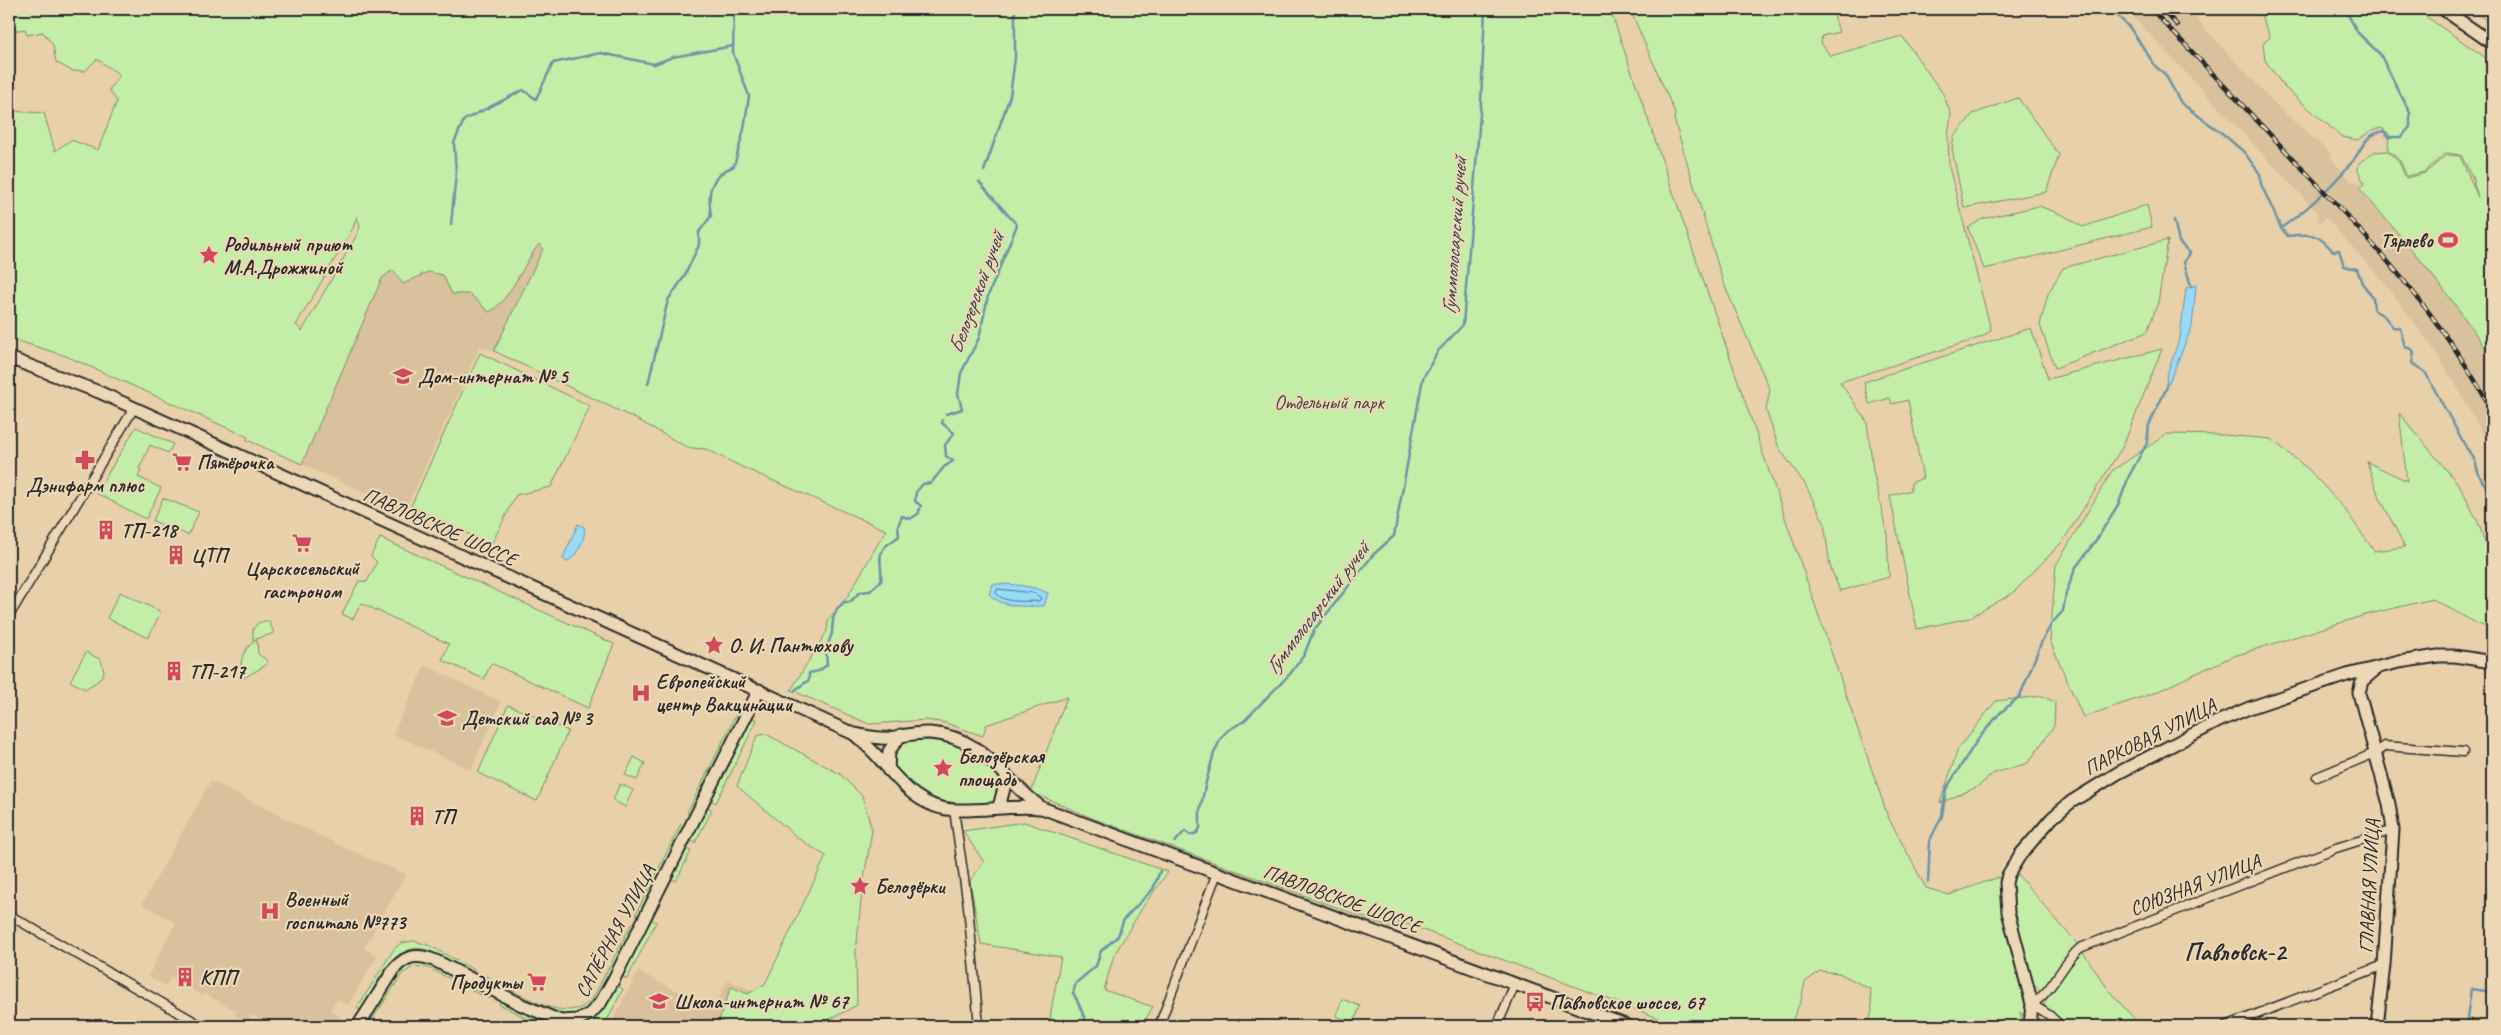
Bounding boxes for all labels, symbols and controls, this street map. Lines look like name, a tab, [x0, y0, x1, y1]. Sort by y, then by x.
water label: Гуммолосарский ручей	[1436, 152, 1473, 316]
water label: Белозерской ручей	[942, 225, 1011, 357]
place label: Тярлево	[2380, 228, 2434, 253]
sports icon: Тярлево	[2437, 229, 2459, 251]
place label: Родильный приют М.А.Дрожжиной	[224, 232, 353, 280]
place icon: Родильный приют М.А.Дрожжиной	[198, 244, 220, 266]
place label: Дом-интернат № 5	[418, 364, 570, 389]
school or university icon: Дом-интернат № 5	[392, 365, 414, 387]
park label: Отдельный парк	[1274, 390, 1385, 415]
pharmacy icon: Дэнифарм плюс	[74, 449, 96, 471]
place label: Пятёрочка	[197, 450, 275, 475]
supermarket icon: Пятёрочка	[171, 451, 193, 473]
place label: Дэнифарм плюс	[26, 473, 145, 498]
street label: ПАВЛОВСКОЕ ШОССЕ	[359, 482, 523, 573]
place label: ТП-218	[121, 518, 180, 543]
building icon: ТП-218	[95, 519, 117, 541]
supermarket icon: Царскосельский гастроном	[291, 532, 313, 554]
water label: Гуммолосарский ручей	[1259, 534, 1377, 679]
place label: ЦТП	[191, 543, 231, 568]
building icon: ЦТП	[165, 544, 187, 566]
place label: Царскосельский гастроном	[245, 556, 360, 604]
place label: О. И. Пантюхову	[729, 633, 854, 658]
place icon: О. И. Пантюхову	[703, 634, 725, 656]
place label: ТП-217	[189, 659, 247, 684]
building icon: ТП-217	[163, 660, 185, 682]
place label: Европейский центр Вакцинации	[656, 669, 794, 717]
hospital icon: Европейский центр Вакцинации	[630, 682, 652, 704]
street label: ПАРКОВАЯ УЛИЦА	[2080, 693, 2221, 781]
place label: Детский сад № 3	[462, 706, 594, 731]
school or university icon: Детский сад № 3	[436, 707, 458, 729]
place label: Белозёрская площадь	[958, 744, 1046, 792]
place icon: Белозёрская площадь	[932, 757, 954, 779]
place label: ТП	[432, 804, 458, 829]
building icon: ТП	[406, 805, 428, 827]
street label: ГЛАВНАЯ УЛИЦА	[2353, 818, 2385, 953]
street label: СОЮЗНАЯ УЛИЦА	[2126, 848, 2265, 921]
street label: ПАВЛОВСКОЕ ШОССЕ	[1260, 859, 1427, 940]
street label: САПЁРНАЯ УЛИЦА	[570, 860, 661, 1002]
place label: Белозёрки	[875, 874, 946, 900]
place icon: Белозёрки	[849, 875, 871, 897]
place label: Военный госпиталь №773	[285, 887, 407, 935]
hospital icon: Военный госпиталь №773	[259, 900, 281, 922]
district label: Павловск-2	[2185, 936, 2288, 968]
place label: КПП	[200, 965, 240, 990]
building icon: КПП	[174, 966, 196, 988]
place label: Продукты	[450, 970, 524, 996]
supermarket icon: Продукты	[526, 971, 548, 993]
place label: Школа-интернат № 67	[674, 989, 850, 1014]
school or university icon: Школа-интернат № 67	[648, 990, 670, 1012]
place label: Павловское шоссе, 67	[1550, 990, 1706, 1015]
bus stop icon: Павловское шоссе, 67	[1524, 991, 1546, 1013]

